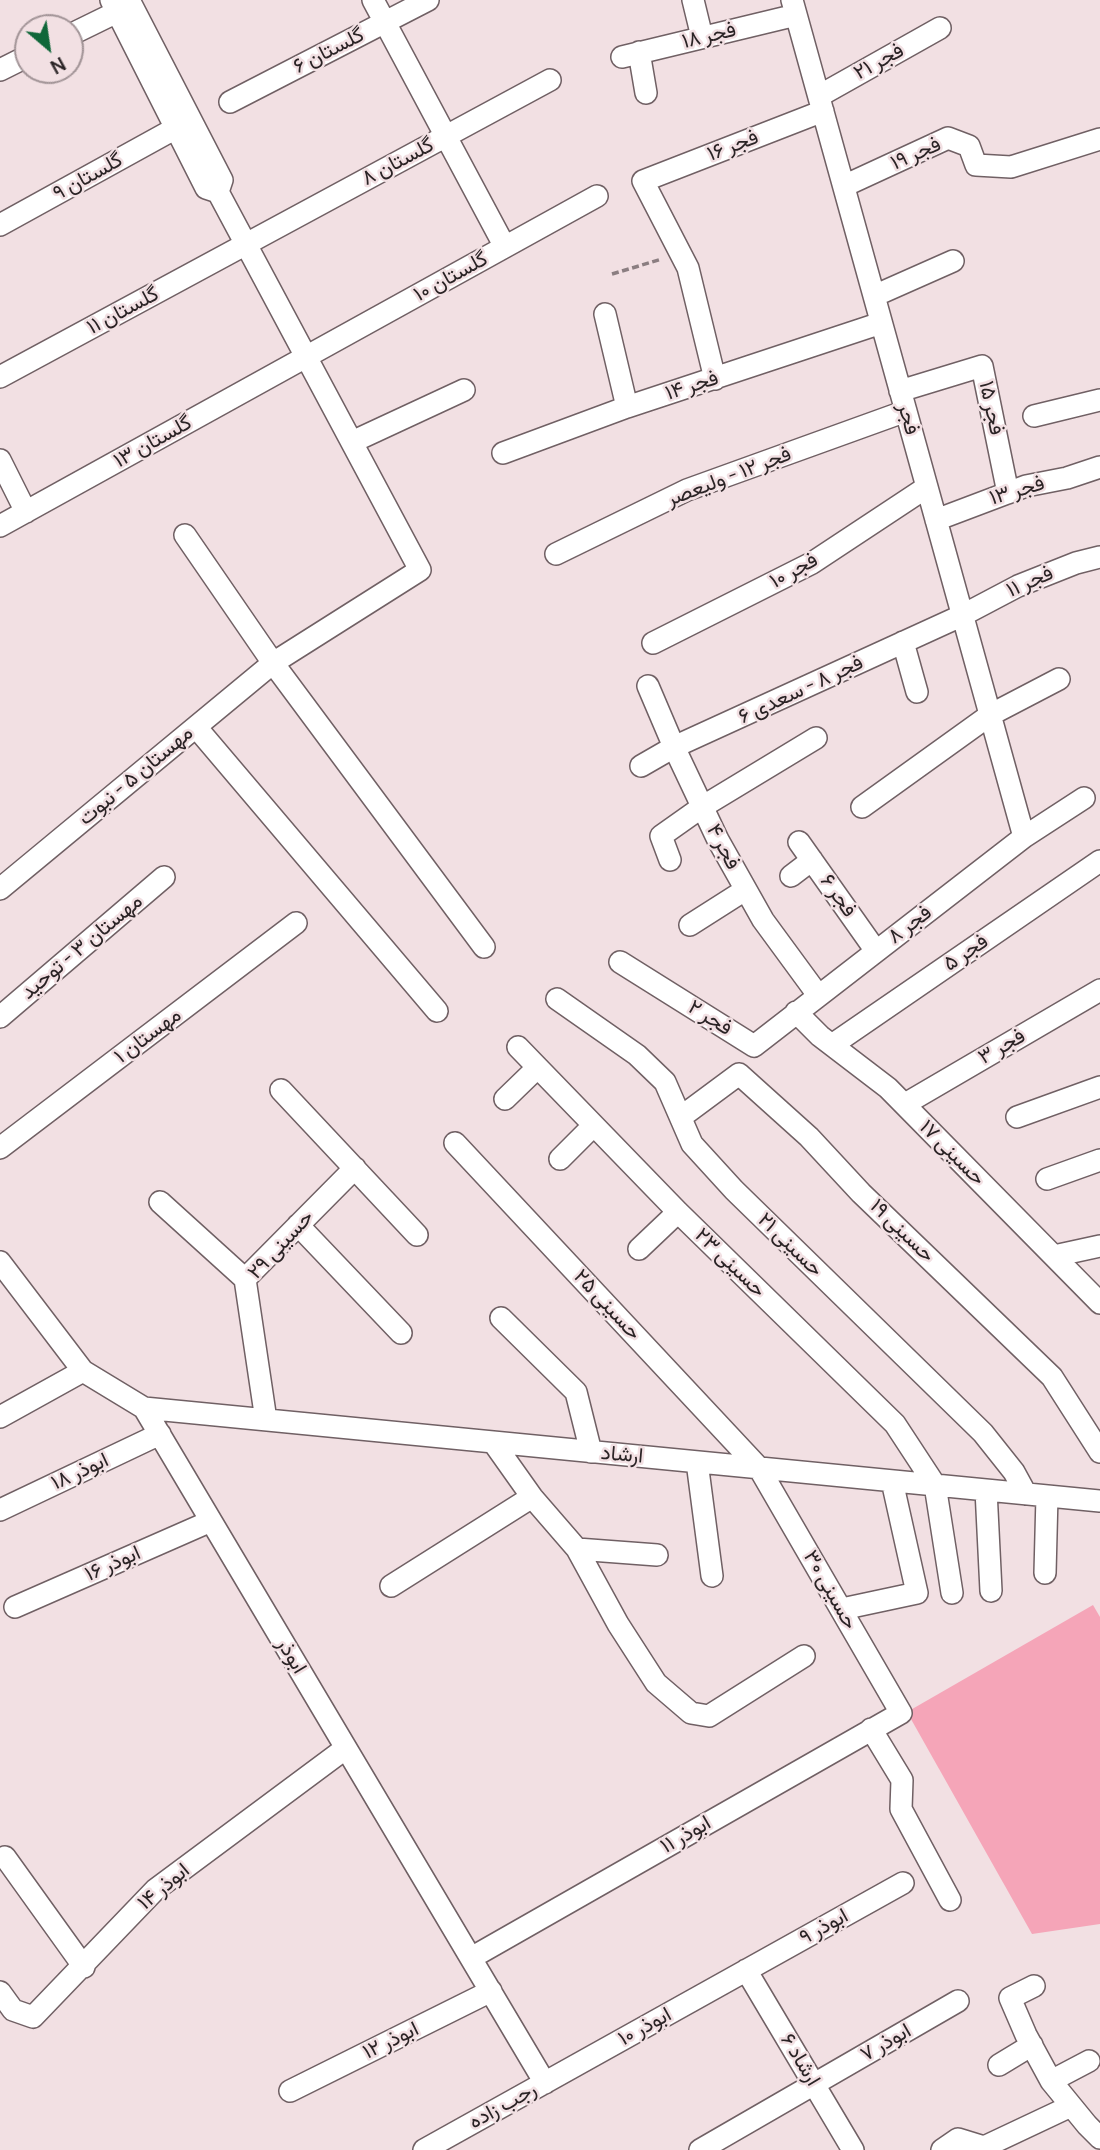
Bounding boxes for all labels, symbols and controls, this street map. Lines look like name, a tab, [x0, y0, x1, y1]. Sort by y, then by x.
north arrow	[14, 14, 84, 84]
street label: فجر ۱۸	[679, 17, 739, 55]
street label: گلستان ۶	[289, 23, 369, 79]
street label: فجر ۲۱	[850, 38, 908, 86]
text: N	[46, 51, 70, 80]
street label: فجر ۱۶	[704, 125, 762, 167]
street label: فجر ۱۹	[887, 132, 945, 176]
street label: گلستان ۸	[358, 133, 438, 191]
street label: گلستان ۹	[49, 148, 127, 206]
street label: گلستان ۱۰	[410, 246, 492, 308]
street label: گلستان ۱۱	[83, 282, 163, 340]
street label: فجر ۱۴	[662, 366, 722, 406]
street label: فجر ۱۵	[973, 379, 1009, 437]
street label: فجر	[891, 400, 925, 438]
street label: گلستان ۱۳	[109, 410, 197, 474]
street label: فجر ۱۲ - ولیعصر	[663, 442, 795, 512]
street label: فجر ۱۳	[986, 471, 1048, 511]
street label: فجر ۱۰	[766, 548, 822, 594]
street label: فجر ۱۱	[1003, 561, 1057, 603]
street label: فجر ۸ - سعدی ۶	[735, 650, 867, 730]
street label: مهستان ۵ - نبوت	[74, 721, 198, 831]
street label: فجر ۴	[701, 820, 745, 874]
street label: فجر ۶	[814, 870, 862, 922]
street label: مهستان ۳ - توحید	[16, 889, 148, 1005]
street label: فجر ۸	[883, 900, 937, 950]
street label: فجر ۵	[939, 929, 993, 977]
street label: فجر ۲	[683, 995, 737, 1041]
street label: مهستان ۱	[110, 1003, 186, 1069]
street label: فجر ۳	[974, 1024, 1030, 1070]
street label: حسینی ۱۷	[914, 1115, 990, 1191]
street label: حسینی ۱۹	[864, 1194, 940, 1268]
street label: حسینی ۲۹	[243, 1205, 319, 1285]
street label: حسینی ۲۱	[752, 1208, 828, 1282]
street label: حسینی ۲۳	[689, 1223, 771, 1303]
street label: حسینی ۲۵	[568, 1264, 646, 1346]
street label: ارشاد	[600, 1441, 644, 1469]
street label: ابوذر ۱۸	[47, 1448, 113, 1496]
street label: ابوذر ۱۶	[81, 1541, 145, 1587]
street label: حسینی ۳۰	[797, 1546, 863, 1634]
street label: ابوذر	[271, 1633, 311, 1679]
street label: ابوذر ۱۱	[656, 1811, 716, 1859]
street label: ابوذر ۱۴	[133, 1858, 195, 1916]
street label: ابوذر ۹	[795, 1903, 853, 1951]
street label: ابوذر ۱۰	[614, 2002, 676, 2052]
street label: ابوذر ۱۲	[359, 2017, 423, 2065]
street label: ابوذر ۷	[856, 2019, 916, 2067]
street label: ارشاد ۶	[775, 2029, 825, 2091]
street label: رجب زاده	[465, 2077, 541, 2135]

